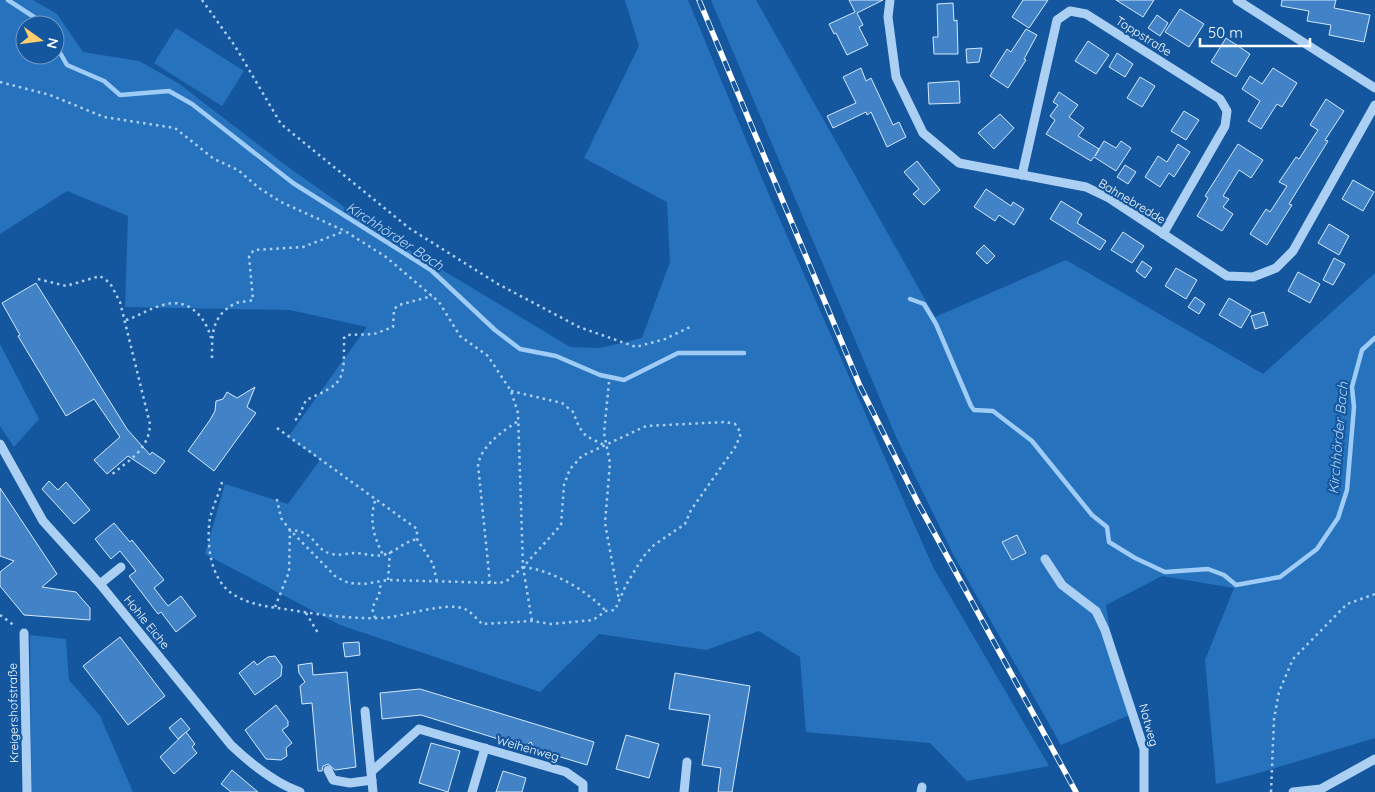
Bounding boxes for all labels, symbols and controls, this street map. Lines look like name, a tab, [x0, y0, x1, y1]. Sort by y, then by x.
street label: Toppstraße	[1113, 13, 1175, 59]
north arrow	[15, 15, 65, 65]
scale bar	[1200, 15, 1310, 47]
text: 50 m	[1208, 23, 1243, 42]
text: N	[43, 36, 63, 50]
street label: Bahnebredde	[1096, 175, 1168, 227]
water label: Kirchhörder Bach	[343, 198, 448, 275]
water label: Kirchhörder Bach	[1324, 380, 1352, 495]
street label: Hohle Eiche	[121, 592, 173, 652]
street label: Kreigershofstraße	[5, 663, 21, 763]
street label: Notweg	[1136, 702, 1162, 748]
street label: Weihenweg	[495, 732, 561, 764]

